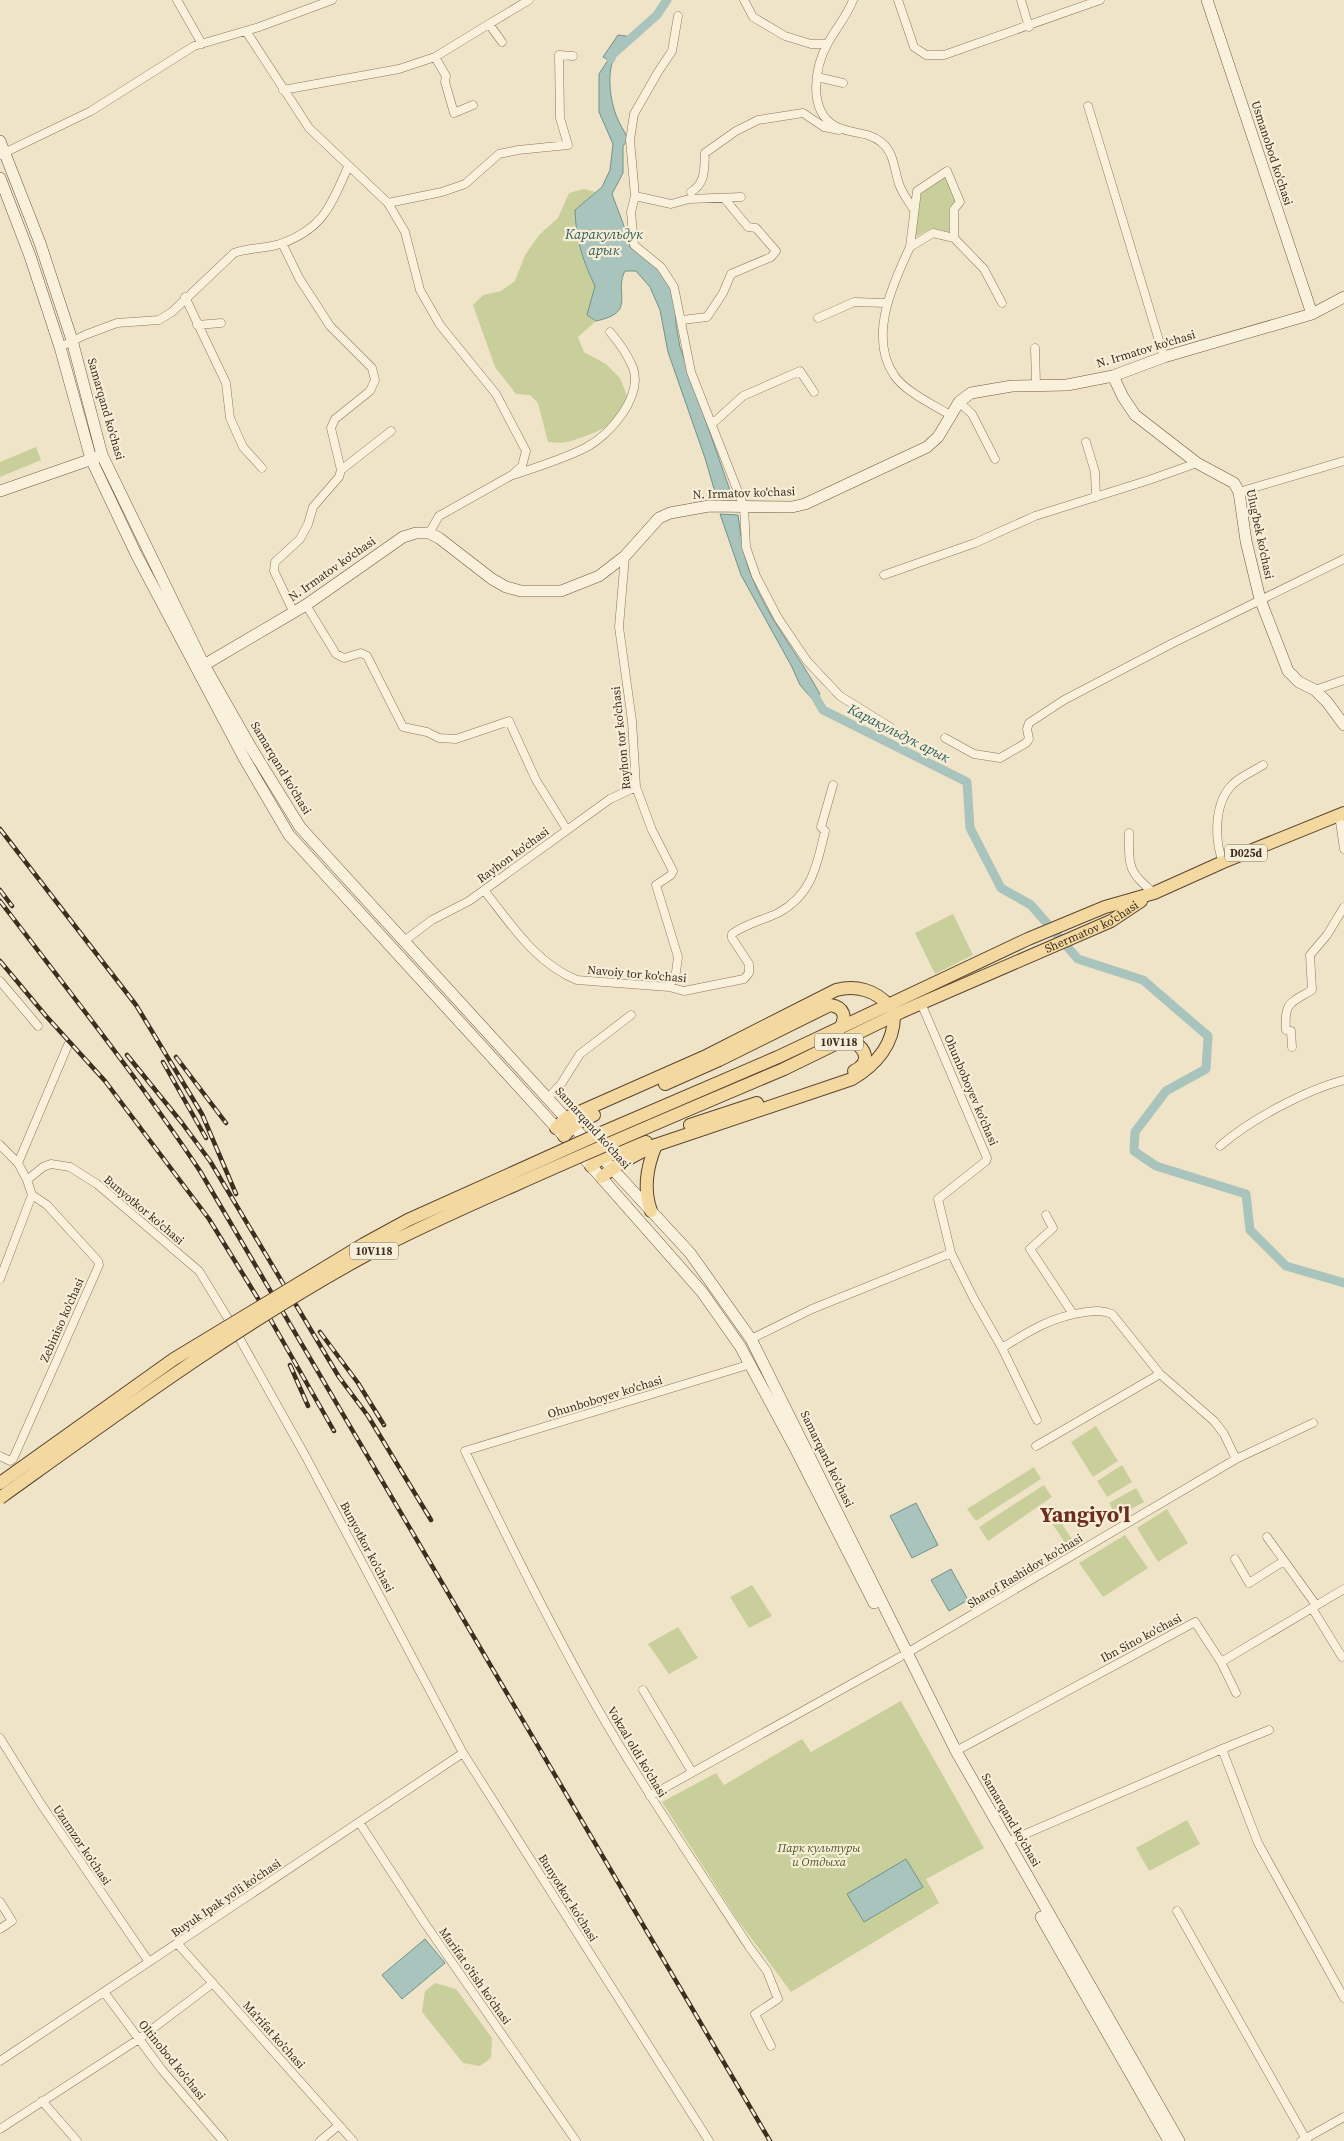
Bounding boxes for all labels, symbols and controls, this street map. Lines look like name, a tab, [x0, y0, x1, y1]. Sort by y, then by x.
street label: Usmanobod ko'chasi	[1248, 99, 1297, 208]
water label: Каракульдук арык	[564, 224, 643, 260]
street label: N. Irmatov ko'chasi	[1095, 326, 1198, 372]
street label: Samarqand ko'chasi	[84, 356, 128, 462]
street label: N. Irmatov ko'chasi	[692, 483, 796, 503]
street label: Ulug'bek ko'chasi	[1243, 487, 1277, 581]
street label: N. Irmatov ko'chasi	[285, 533, 379, 605]
street label: Rayhon tor ko'chasi	[608, 685, 634, 791]
water label: Каракульдук арык	[844, 698, 954, 767]
street label: Samarqand ko'chasi	[247, 719, 315, 818]
street label: Rayhon ko'chasi	[474, 823, 553, 887]
road number: D025d	[1225, 844, 1267, 861]
street label: Shermatov ko'chasi	[1042, 897, 1142, 957]
street label: Navoiy tor ko'chasi	[587, 962, 688, 986]
street label: Ohunboboyev ko'chasi	[940, 1032, 1002, 1148]
road number: 10V118	[815, 1034, 863, 1050]
street label: Samarqand ko'chasi	[552, 1083, 635, 1173]
street label: Bunyotkor ko'chasi	[100, 1172, 188, 1249]
road number: 10V118	[350, 1242, 398, 1260]
street label: Zebiniso ko'chasi	[36, 1275, 88, 1365]
street label: Ohunboboyev ko'chasi	[546, 1372, 665, 1422]
street label: Samarqand ko'chasi	[797, 1408, 857, 1510]
street label: Bunyotkor ko'chasi	[336, 1499, 398, 1595]
district label: Yangiyo'l	[1040, 1499, 1130, 1529]
street label: Sharof Rashidov ko’chasi	[964, 1530, 1086, 1612]
street label: Ibn Sino ko'chasi	[1098, 1610, 1185, 1666]
street label: Vokzal oldi ko'chasi	[604, 1704, 671, 1801]
street label: Samarqand ko'chasi	[978, 1770, 1045, 1870]
street label: Uzumzor ko'chasi	[49, 1802, 115, 1889]
park label: Парк культуры и Отдыха	[777, 1840, 861, 1870]
street label: Bunyotkor ko'chasi	[535, 1851, 602, 1945]
street label: Buyuk Ipak yo'li ko'chasi	[168, 1855, 284, 1941]
street label: Marifat o'tish ko'chasi	[435, 1924, 515, 2028]
street label: Ma'rifat ko'chasi	[239, 1998, 309, 2073]
street label: Oltinobod ko'chasi	[135, 2017, 209, 2104]

